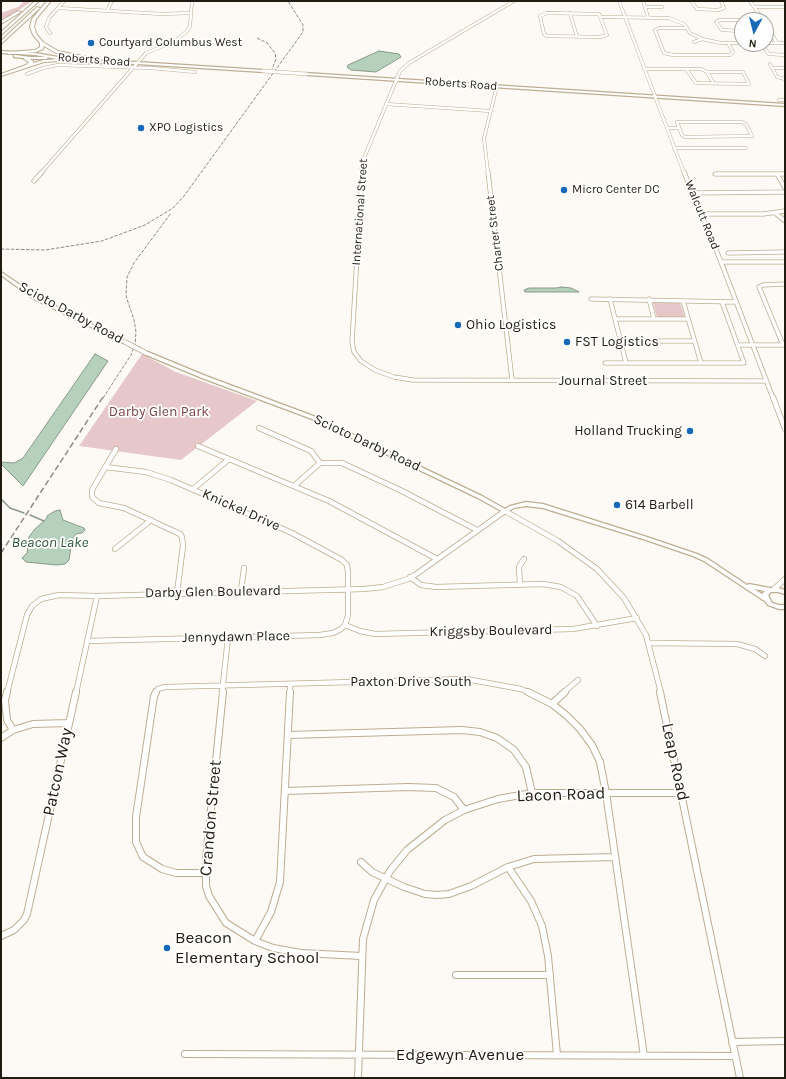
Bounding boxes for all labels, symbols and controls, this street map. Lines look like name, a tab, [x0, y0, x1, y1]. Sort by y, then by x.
north arrow	[734, 12, 774, 52]
place label: Courtyard Columbus West	[99, 36, 242, 50]
text: N	[748, 36, 757, 50]
marker: Courtyard Columbus West	[86, 38, 96, 48]
street label: Roberts Road	[57, 50, 131, 70]
street label: Roberts Road	[424, 74, 498, 94]
place label: XPO Logistics	[149, 121, 223, 135]
marker: XPO Logistics	[136, 123, 146, 133]
street label: International Street	[349, 158, 371, 266]
street label: Walcutt Road	[682, 178, 722, 252]
place label: Micro Center DC	[572, 183, 660, 197]
marker: Micro Center DC	[559, 185, 569, 195]
street label: Charter Street	[483, 194, 507, 272]
street label: Scioto Darby Road	[16, 278, 126, 348]
place label: Ohio Logistics	[466, 317, 556, 333]
marker: Ohio Logistics	[453, 320, 463, 330]
place label: FST Logistics	[575, 334, 659, 350]
marker: FST Logistics	[562, 337, 572, 347]
street label: Journal Street	[559, 373, 647, 389]
park label: Darby Glen Park	[109, 404, 209, 420]
street label: Scioto Darby Road	[311, 411, 423, 475]
place label: Holland Trucking	[574, 423, 682, 439]
marker: Holland Trucking	[685, 426, 695, 436]
street label: Knickel Drive	[200, 485, 282, 535]
place label: 614 Barbell	[625, 497, 694, 513]
marker: 614 Barbell	[612, 500, 622, 510]
water label: Beacon Lake	[11, 534, 89, 552]
street label: Darby Glen Boulevard	[145, 582, 281, 602]
street label: Kriggsby Boulevard	[429, 622, 553, 640]
street label: Jennydawn Place	[182, 628, 290, 646]
street label: Paxton Drive South	[350, 674, 472, 690]
street label: Leap Road	[657, 721, 693, 803]
street label: Patcon Way	[39, 726, 77, 818]
street label: Crandon Street	[196, 759, 226, 877]
street label: Lacon Road	[516, 783, 606, 807]
place label: Beacon Elementary School	[175, 928, 319, 968]
marker: Beacon Elementary School	[162, 943, 172, 953]
street label: Edgewyn Avenue	[396, 1045, 524, 1065]

